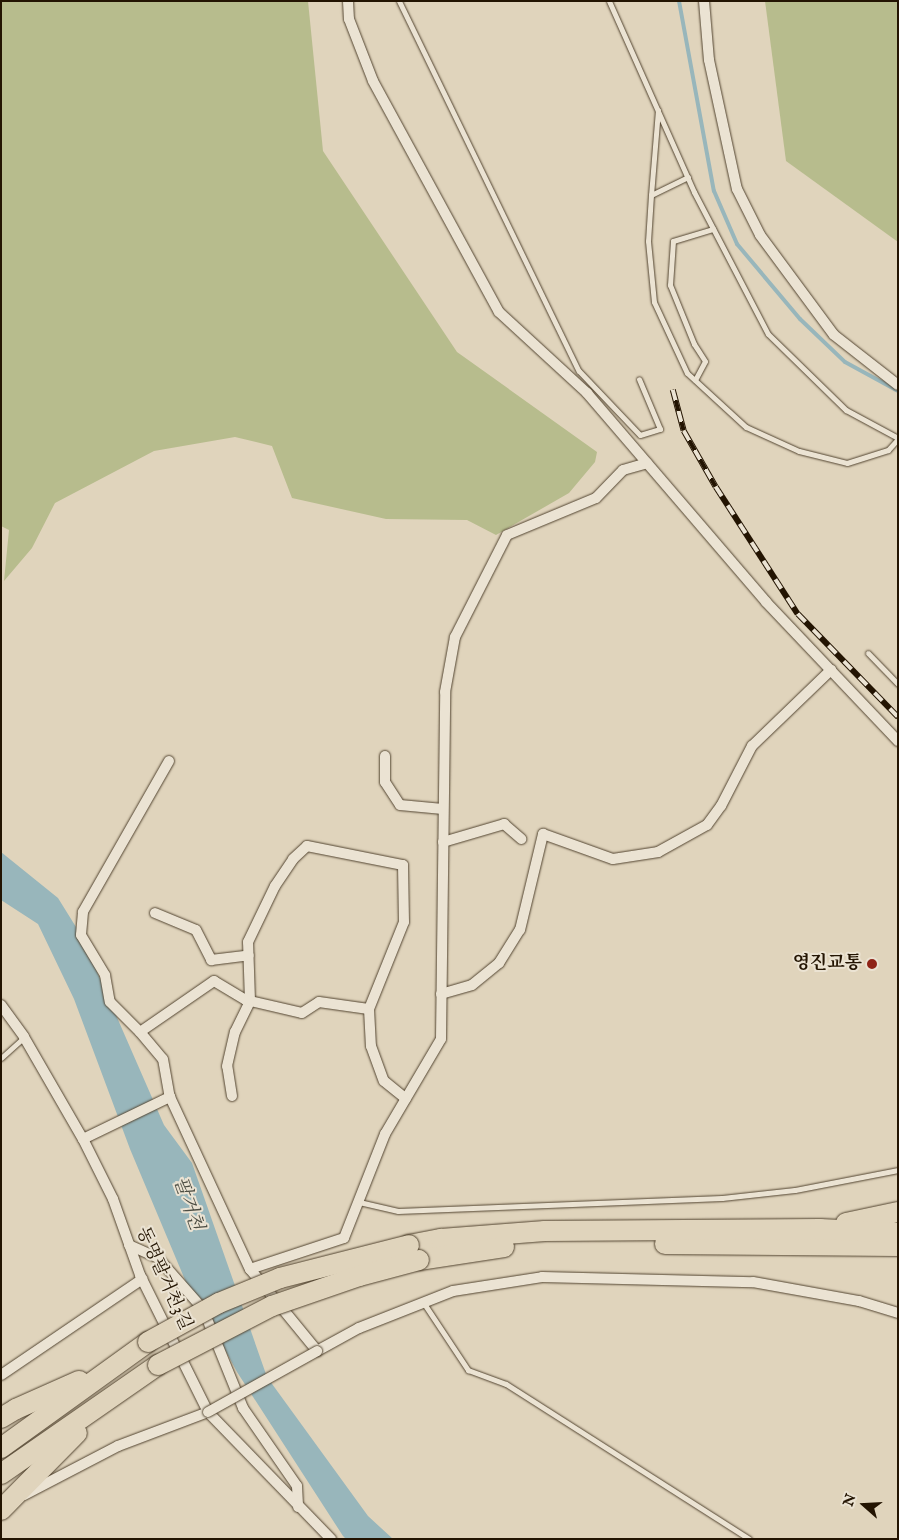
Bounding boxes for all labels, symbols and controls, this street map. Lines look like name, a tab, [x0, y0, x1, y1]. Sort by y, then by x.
place label: 영진교통	[792, 953, 862, 975]
marker: 영진교통	[866, 958, 878, 970]
water label: 팔거천	[167, 1174, 207, 1234]
street label: 동명팔거천3길	[131, 1224, 195, 1334]
north arrow	[839, 1480, 889, 1530]
text: N	[839, 1491, 860, 1509]

